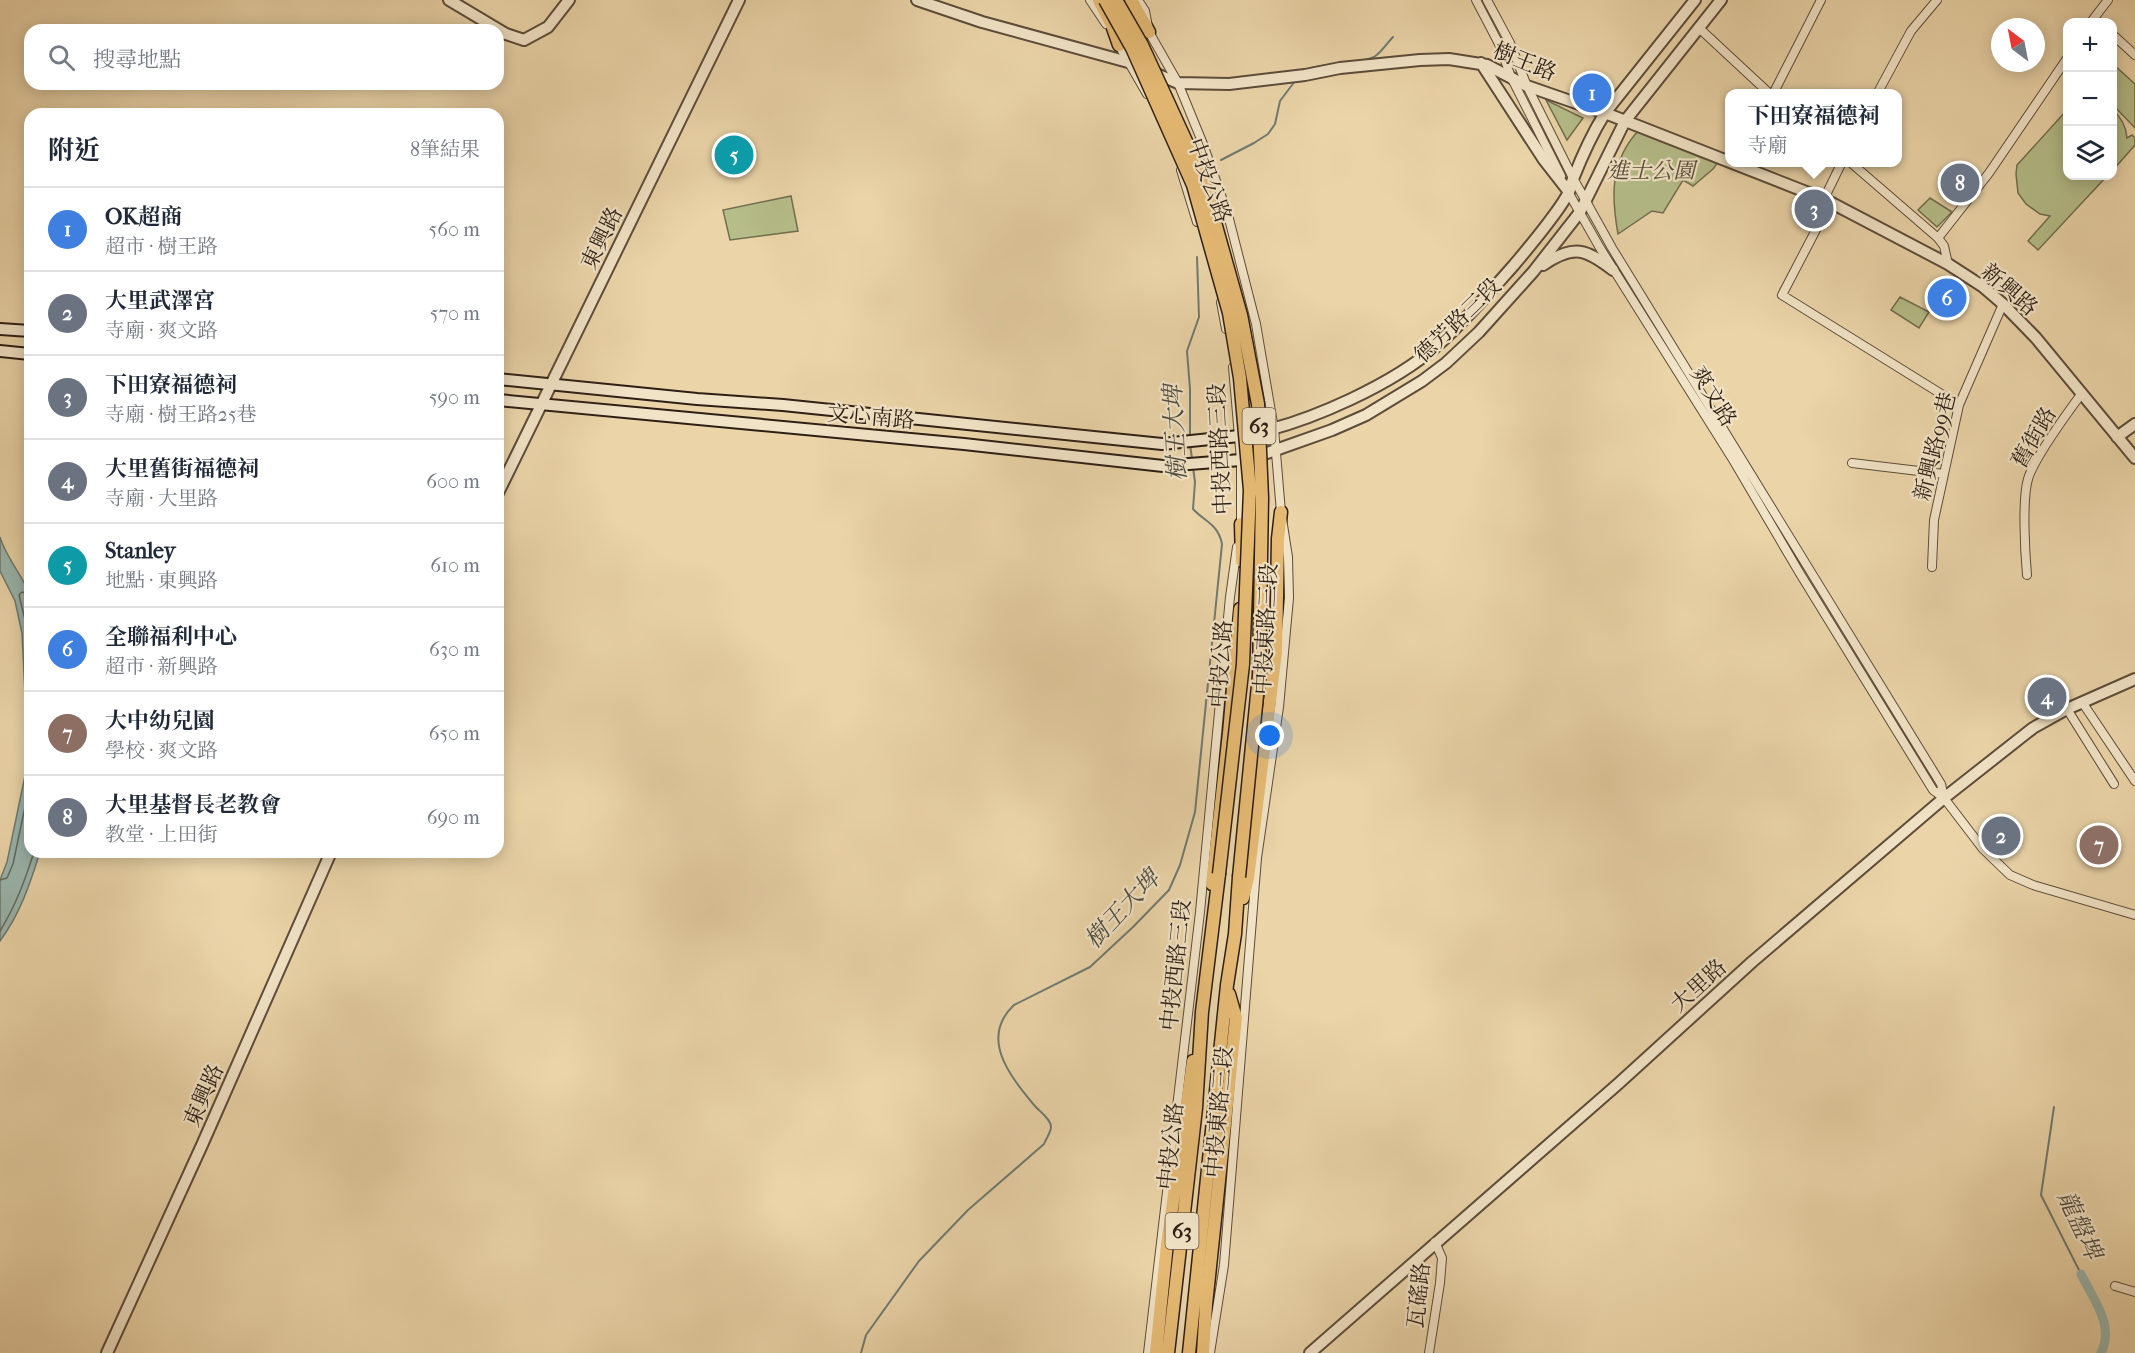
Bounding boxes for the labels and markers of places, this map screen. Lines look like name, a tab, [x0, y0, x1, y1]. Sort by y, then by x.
pin: 1	[1572, 70, 1612, 116]
pin: 5	[714, 132, 754, 178]
pin: 8	[1940, 160, 1980, 206]
pin: 3	[1794, 186, 1834, 232]
pin: 6	[1928, 276, 1966, 320]
pin: 4	[2028, 674, 2066, 720]
pin: 2	[1982, 814, 2020, 858]
pin: 7	[2080, 822, 2118, 868]

